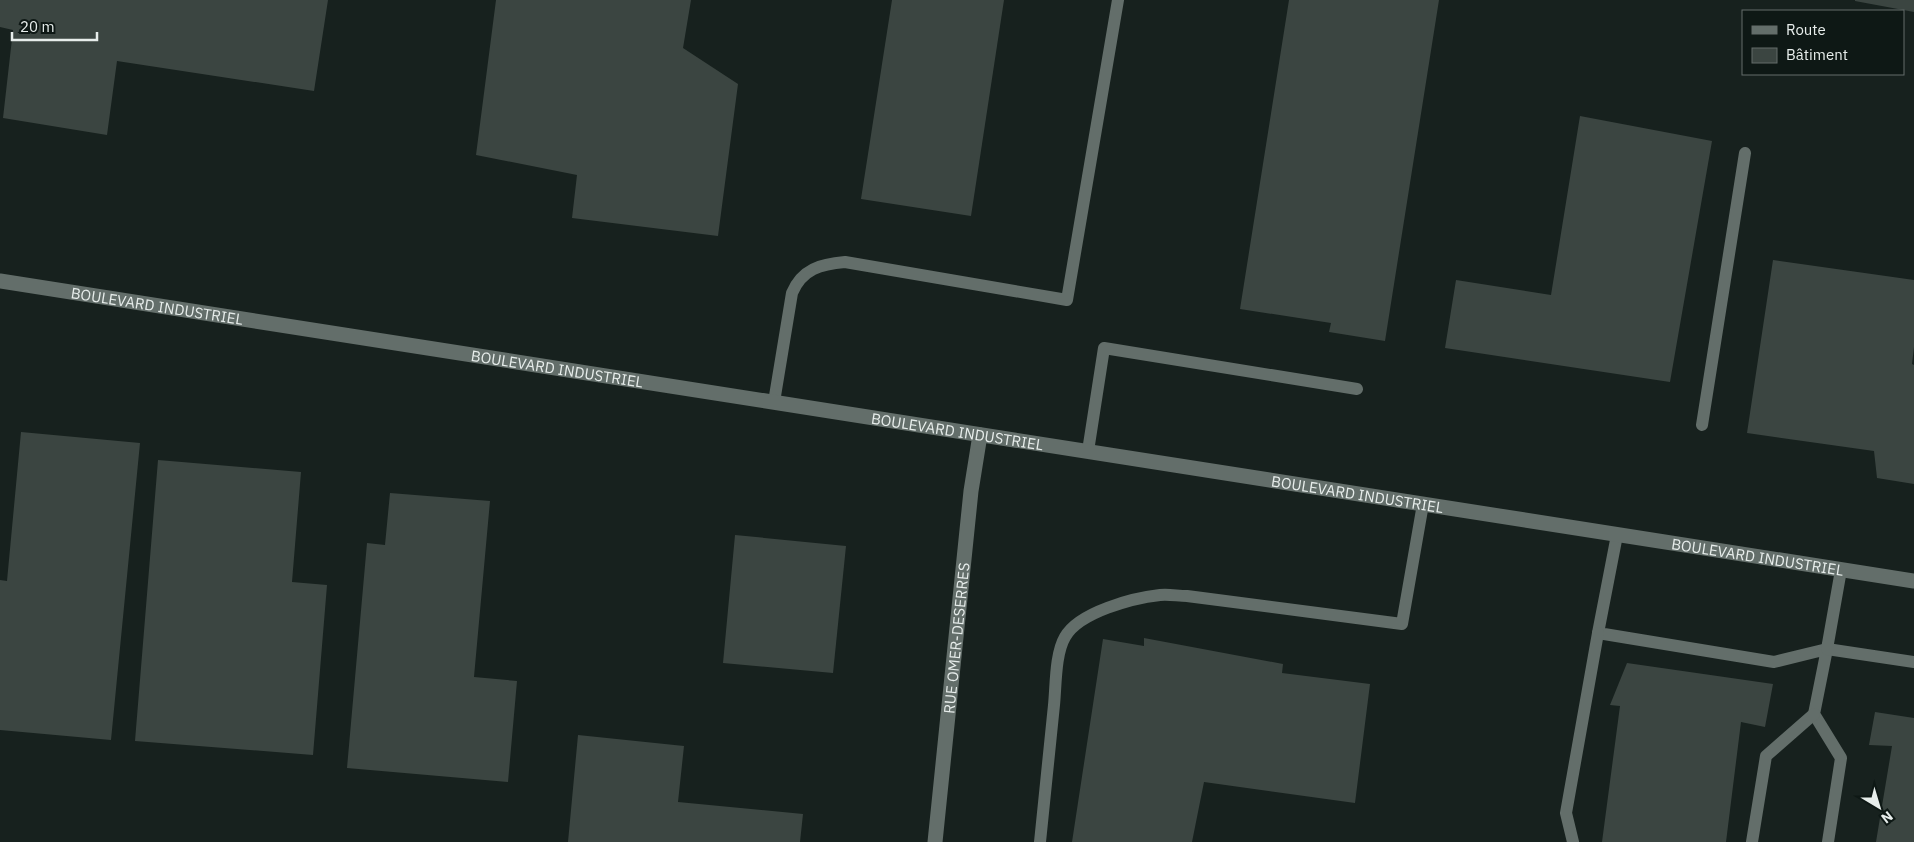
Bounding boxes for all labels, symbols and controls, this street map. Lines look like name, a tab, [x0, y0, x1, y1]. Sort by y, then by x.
scale bar	[12, 10, 98, 42]
legend	[1742, 10, 1904, 75]
text: 20 m	[20, 17, 55, 36]
text: Route	[1786, 20, 1826, 39]
text: Bâtiment	[1786, 45, 1848, 64]
street label: BOULEVARD INDUSTRIEL	[70, 283, 245, 329]
street label: BOULEVARD INDUSTRIEL	[470, 345, 645, 391]
street label: BOULEVARD INDUSTRIEL	[870, 408, 1045, 454]
street label: BOULEVARD INDUSTRIEL	[1270, 471, 1445, 517]
street label: BOULEVARD INDUSTRIEL	[1670, 534, 1845, 579]
street label: RUE OMER-DESERRES	[939, 562, 973, 715]
north arrow	[1854, 782, 1904, 832]
text: N	[1877, 807, 1897, 827]

